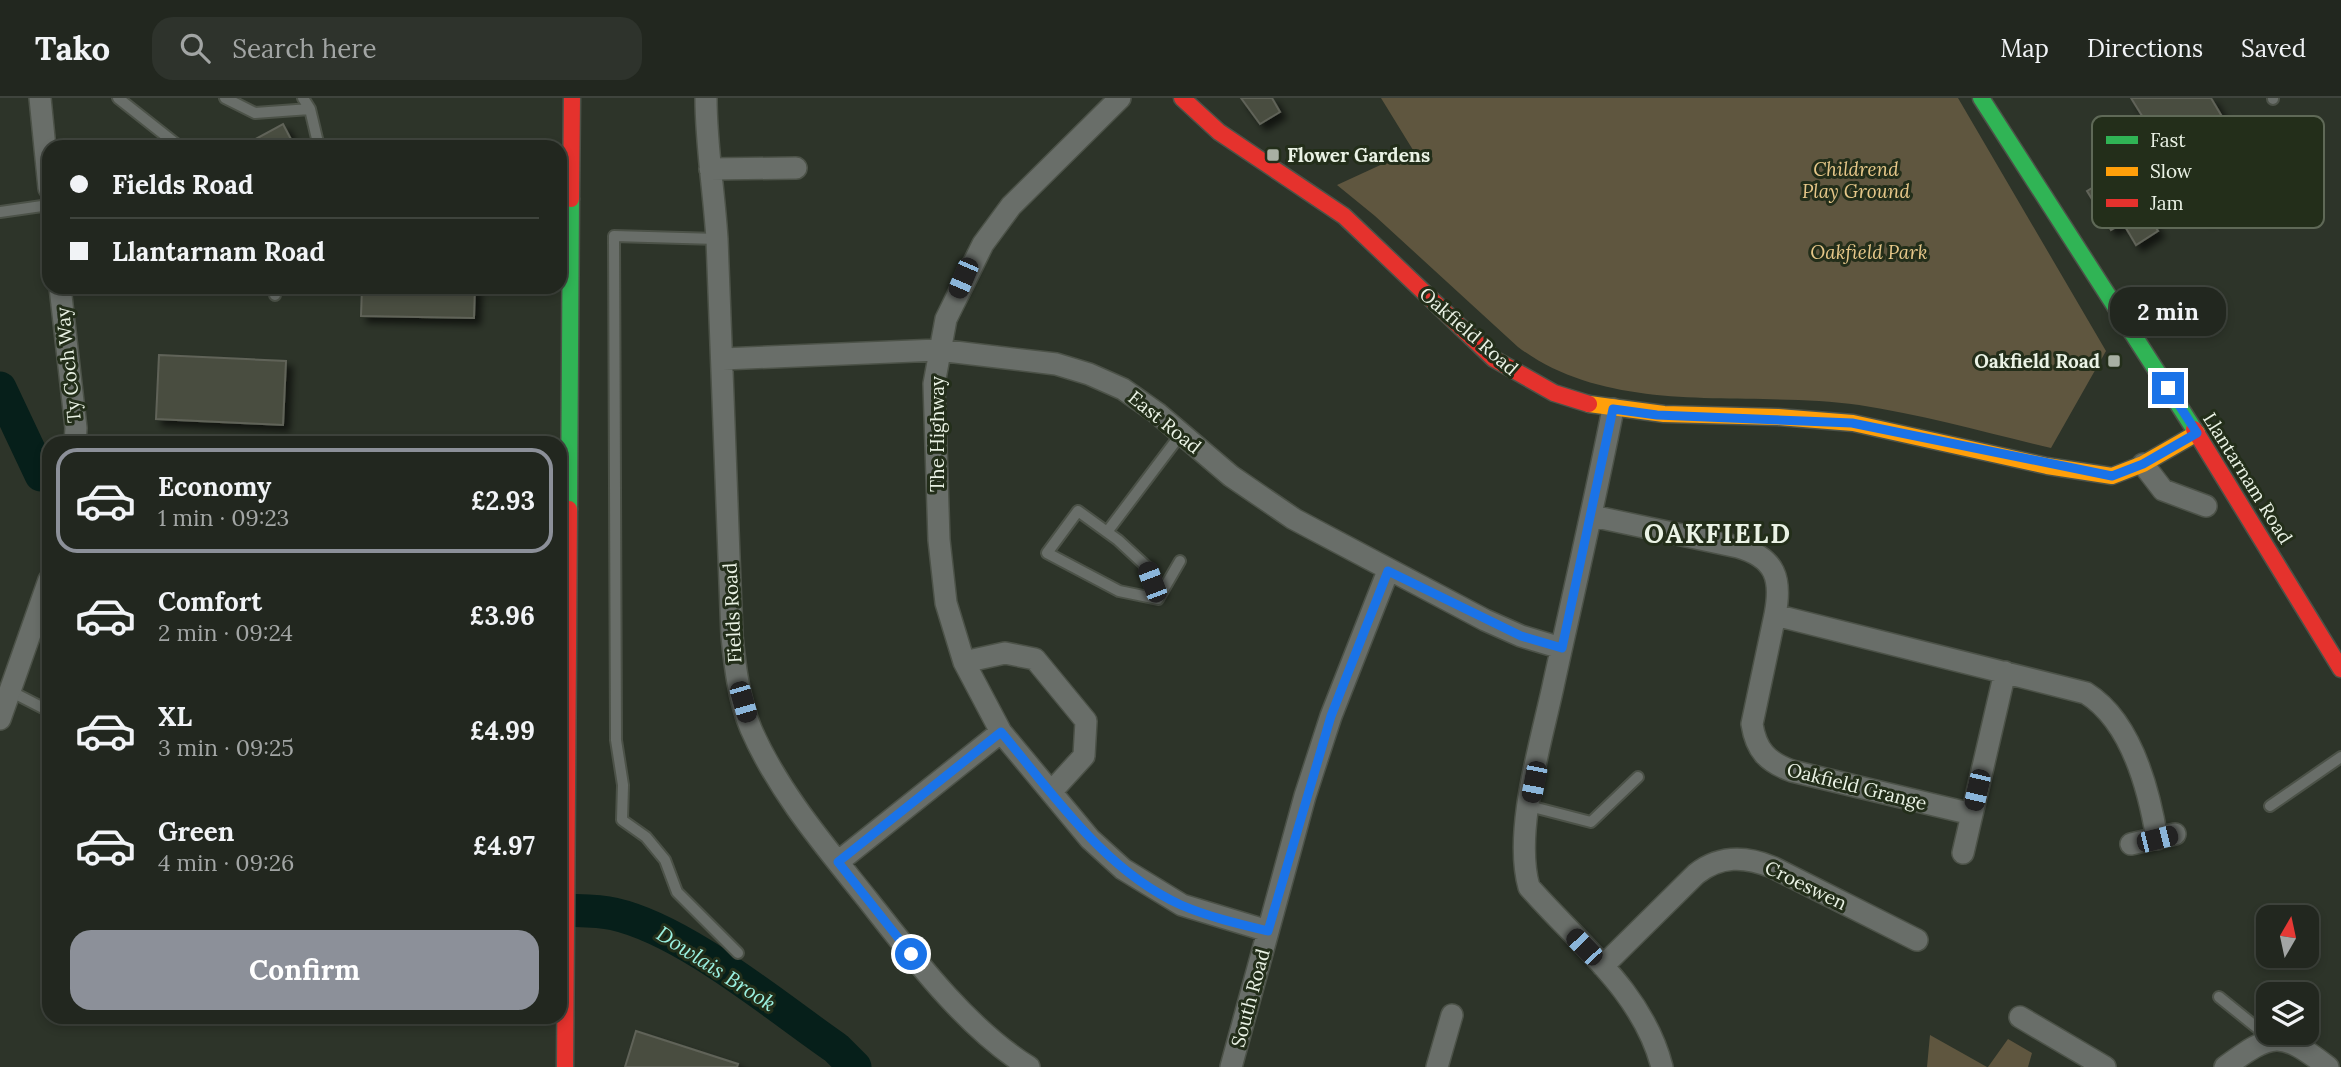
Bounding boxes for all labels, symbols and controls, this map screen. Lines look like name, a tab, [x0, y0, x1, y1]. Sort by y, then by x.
search box	[152, 17, 642, 80]
text: Tako	[35, 27, 110, 69]
icon: search	[176, 29, 214, 67]
text: Search here	[232, 32, 377, 65]
text: Map	[2000, 33, 2049, 64]
text: Directions	[2087, 33, 2203, 64]
text: Saved	[2241, 33, 2306, 64]
legend	[2092, 116, 2324, 228]
text: Fast	[2150, 128, 2186, 152]
place label: Flower Gardens	[1287, 143, 1430, 167]
marker: Flower Gardens	[1265, 147, 1281, 163]
park label: Childrend Play Ground	[1802, 157, 1910, 203]
text: Slow	[2150, 159, 2193, 183]
text: Fields Road	[112, 168, 253, 201]
text: Jam	[2149, 191, 2184, 215]
text: Llantarnam Road	[112, 235, 325, 268]
park label: Oakfield Park	[1810, 240, 1928, 264]
car	[946, 255, 981, 301]
street label: Oakfield Road	[1415, 282, 1523, 380]
callout: 2 min	[2110, 286, 2226, 336]
text: 2 min	[2137, 297, 2199, 326]
street label: Ty Coch Way	[50, 306, 86, 424]
place label: Oakfield Road	[1974, 349, 2100, 373]
marker: Oakfield Road	[2106, 353, 2122, 369]
route end	[2152, 372, 2184, 404]
street label: The Highway	[925, 376, 949, 492]
street label: East Road	[1124, 385, 1206, 459]
street label: Llantarnam Road	[2198, 408, 2298, 548]
icon: car	[74, 469, 137, 532]
text: Economy	[158, 470, 271, 503]
text: £2.93	[471, 484, 535, 517]
text: 1 min · 09:23	[158, 503, 289, 532]
district label: OAKFIELD	[1644, 517, 1792, 550]
car	[1135, 559, 1170, 605]
street label: Fields Road	[717, 562, 747, 664]
icon: car	[74, 584, 137, 647]
text: Comfort	[158, 585, 262, 618]
text: £3.96	[470, 599, 535, 632]
text: 2 min · 09:24	[158, 618, 293, 647]
car	[728, 679, 759, 725]
icon: car	[74, 699, 137, 762]
text: XL	[158, 700, 192, 733]
text: £4.99	[470, 714, 535, 747]
text: 3 min · 09:25	[158, 733, 294, 762]
street label: Oakfield Grange	[1785, 757, 1929, 815]
car	[1520, 759, 1549, 805]
car	[1963, 767, 1992, 813]
icon: car	[74, 814, 137, 877]
text: Green	[158, 815, 234, 848]
car	[2135, 824, 2180, 854]
text: £4.97	[473, 829, 535, 862]
text: 4 min · 09:26	[158, 848, 294, 877]
street label: Croeswen	[1761, 855, 1851, 915]
north arrow	[2256, 905, 2319, 968]
map controls	[2256, 905, 2319, 1045]
water label: Dowlais Brook	[651, 920, 781, 1017]
car	[1562, 925, 1607, 969]
button: Confirm	[70, 930, 539, 1010]
route start	[895, 938, 927, 970]
street label: South Road	[1225, 946, 1275, 1050]
button: layers	[2256, 982, 2319, 1045]

